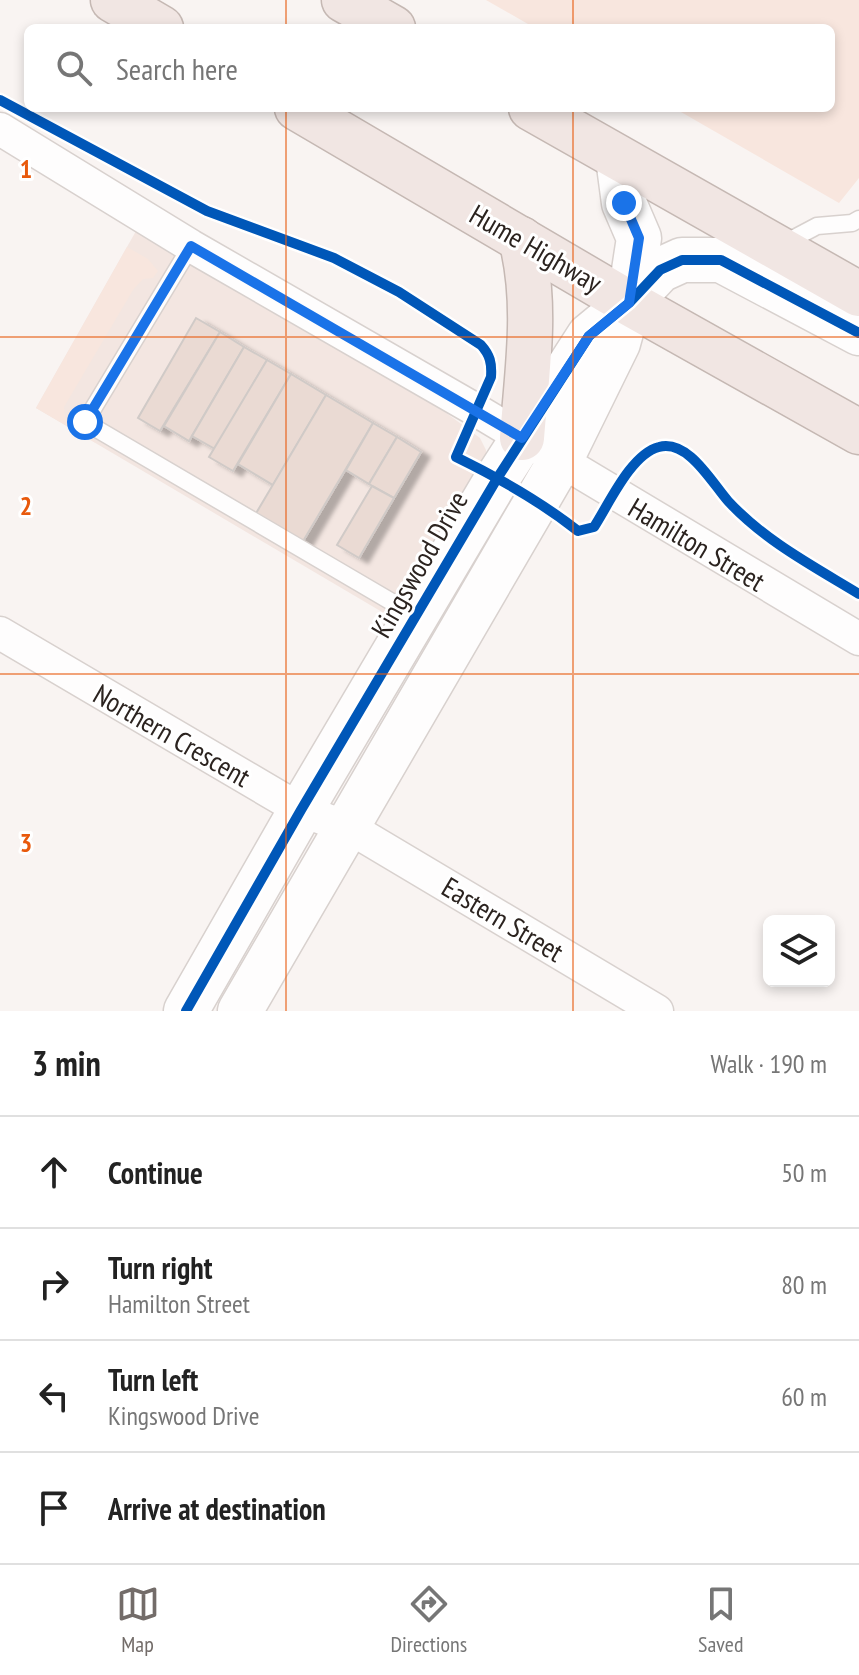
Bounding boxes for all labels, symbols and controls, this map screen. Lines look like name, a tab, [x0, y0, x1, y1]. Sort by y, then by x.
search box	[24, 24, 835, 112]
icon: search	[52, 46, 96, 90]
text: Search here	[116, 49, 238, 88]
text: 1	[20, 152, 32, 185]
route end	[606, 185, 642, 221]
street label: Hume Highway	[463, 195, 609, 301]
route start	[67, 404, 103, 440]
street label: Kingswood Drive	[362, 484, 476, 644]
text: 2	[20, 489, 32, 522]
street label: Hamilton Street	[622, 489, 772, 599]
street label: Northern Crescent	[87, 675, 257, 795]
text: 3	[20, 826, 32, 859]
street label: Eastern Street	[435, 868, 571, 970]
map controls	[763, 915, 835, 987]
button: layers	[763, 915, 835, 987]
text: 3 min	[32, 1041, 101, 1085]
text: Walk · 190 m	[710, 1047, 827, 1080]
icon: ahead	[32, 1150, 76, 1194]
text: Continue	[108, 1153, 203, 1192]
text: 50 m	[781, 1156, 827, 1189]
text: Turn right	[108, 1248, 212, 1287]
icon: right	[32, 1262, 76, 1306]
text: 80 m	[781, 1268, 827, 1301]
text: Hamilton Street	[108, 1287, 250, 1320]
text: Turn left	[108, 1360, 198, 1399]
icon: left	[32, 1374, 76, 1418]
text: 60 m	[781, 1380, 827, 1413]
text: Kingswood Drive	[108, 1399, 259, 1432]
icon: arrive	[32, 1486, 76, 1530]
text: Arrive at destination	[108, 1489, 326, 1528]
tab: Map	[116, 1582, 160, 1658]
tab: Directions	[391, 1582, 467, 1658]
tab: Saved	[698, 1582, 743, 1658]

